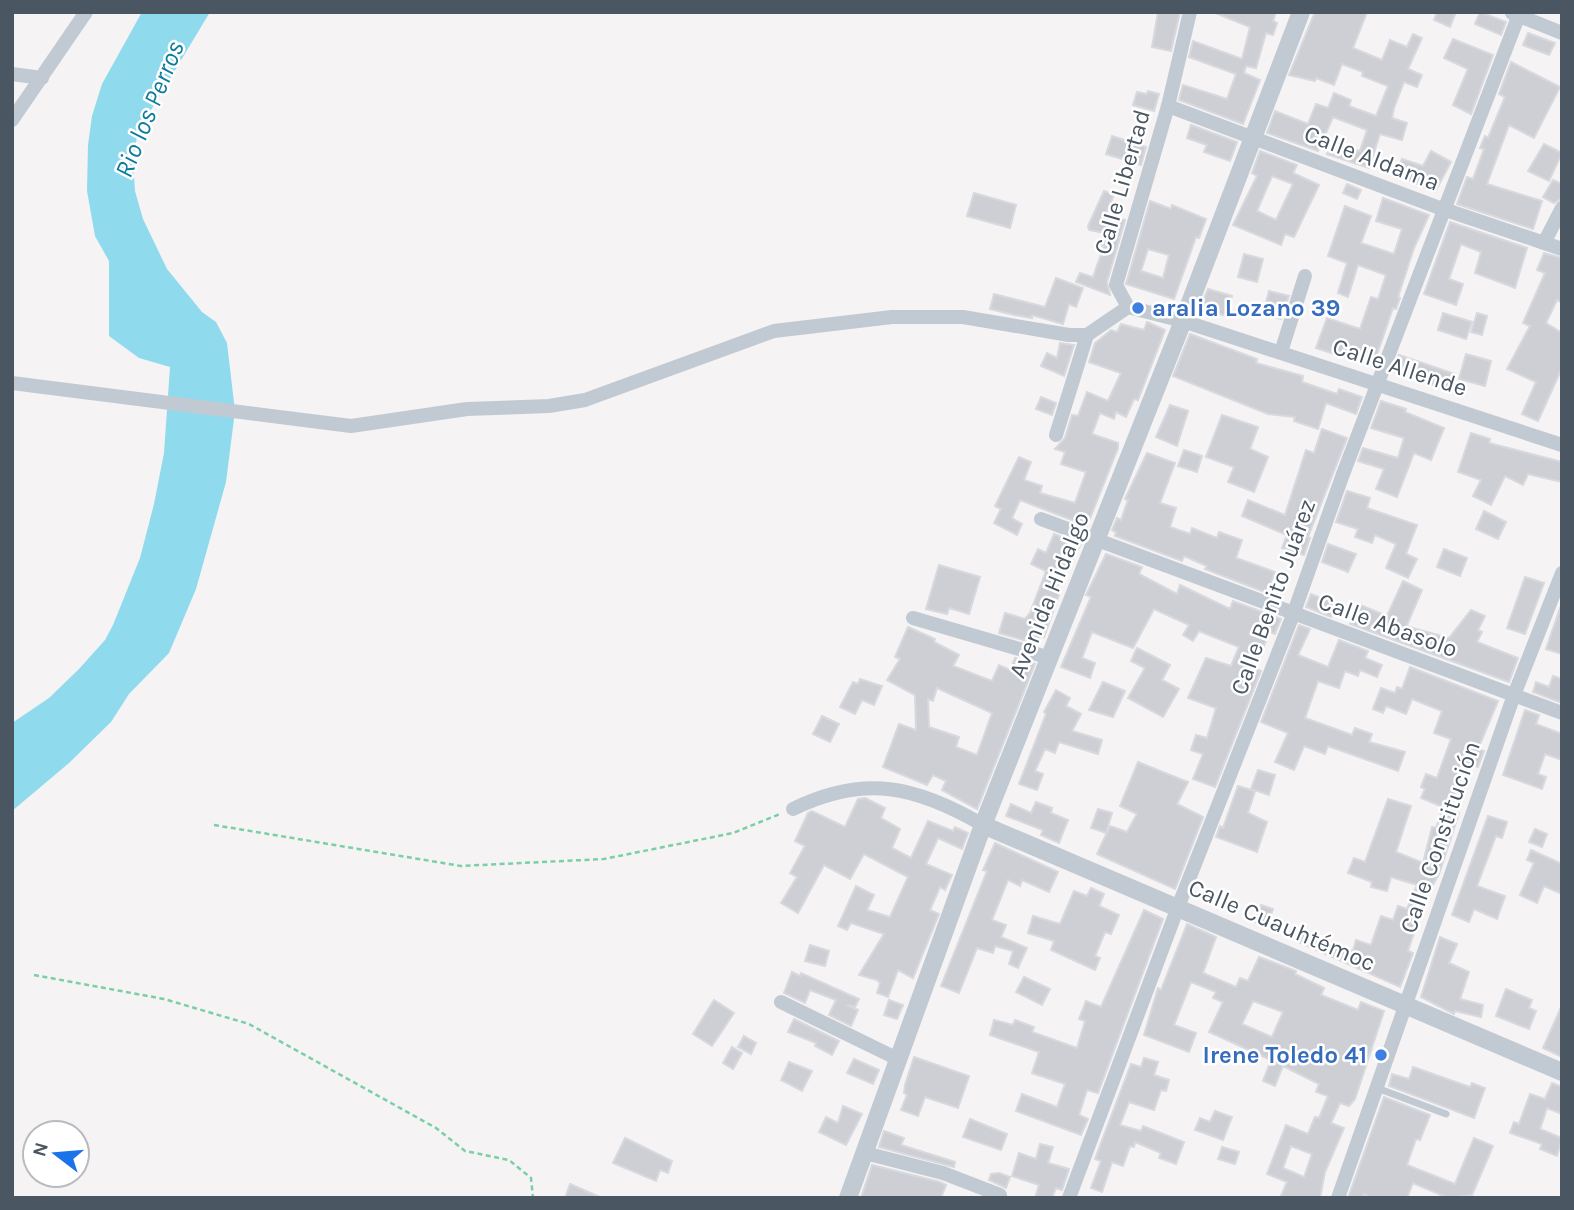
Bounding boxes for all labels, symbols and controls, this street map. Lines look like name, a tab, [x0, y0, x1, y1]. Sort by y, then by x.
water label: Rio los Perros	[108, 36, 191, 182]
street label: Calle Libertad	[1088, 106, 1156, 258]
street label: Calle Aldama	[1300, 119, 1444, 197]
place label: aralia Lozano 39	[1152, 294, 1340, 322]
marker: aralia Lozano 39	[1130, 300, 1146, 316]
street label: Calle Allende	[1329, 332, 1471, 402]
street label: Calle Benito Juárez	[1225, 495, 1321, 699]
street label: Avenida Hidalgo	[1003, 508, 1095, 682]
street label: Calle Abasolo	[1315, 587, 1461, 663]
street label: Calle Constitución	[1394, 737, 1486, 937]
street label: Calle Cuauhtémoc	[1184, 873, 1380, 977]
place label: Irene Toledo 41	[1202, 1041, 1367, 1069]
marker: Irene Toledo 41	[1373, 1047, 1389, 1063]
north arrow	[21, 1119, 91, 1189]
text: N	[28, 1140, 53, 1159]

